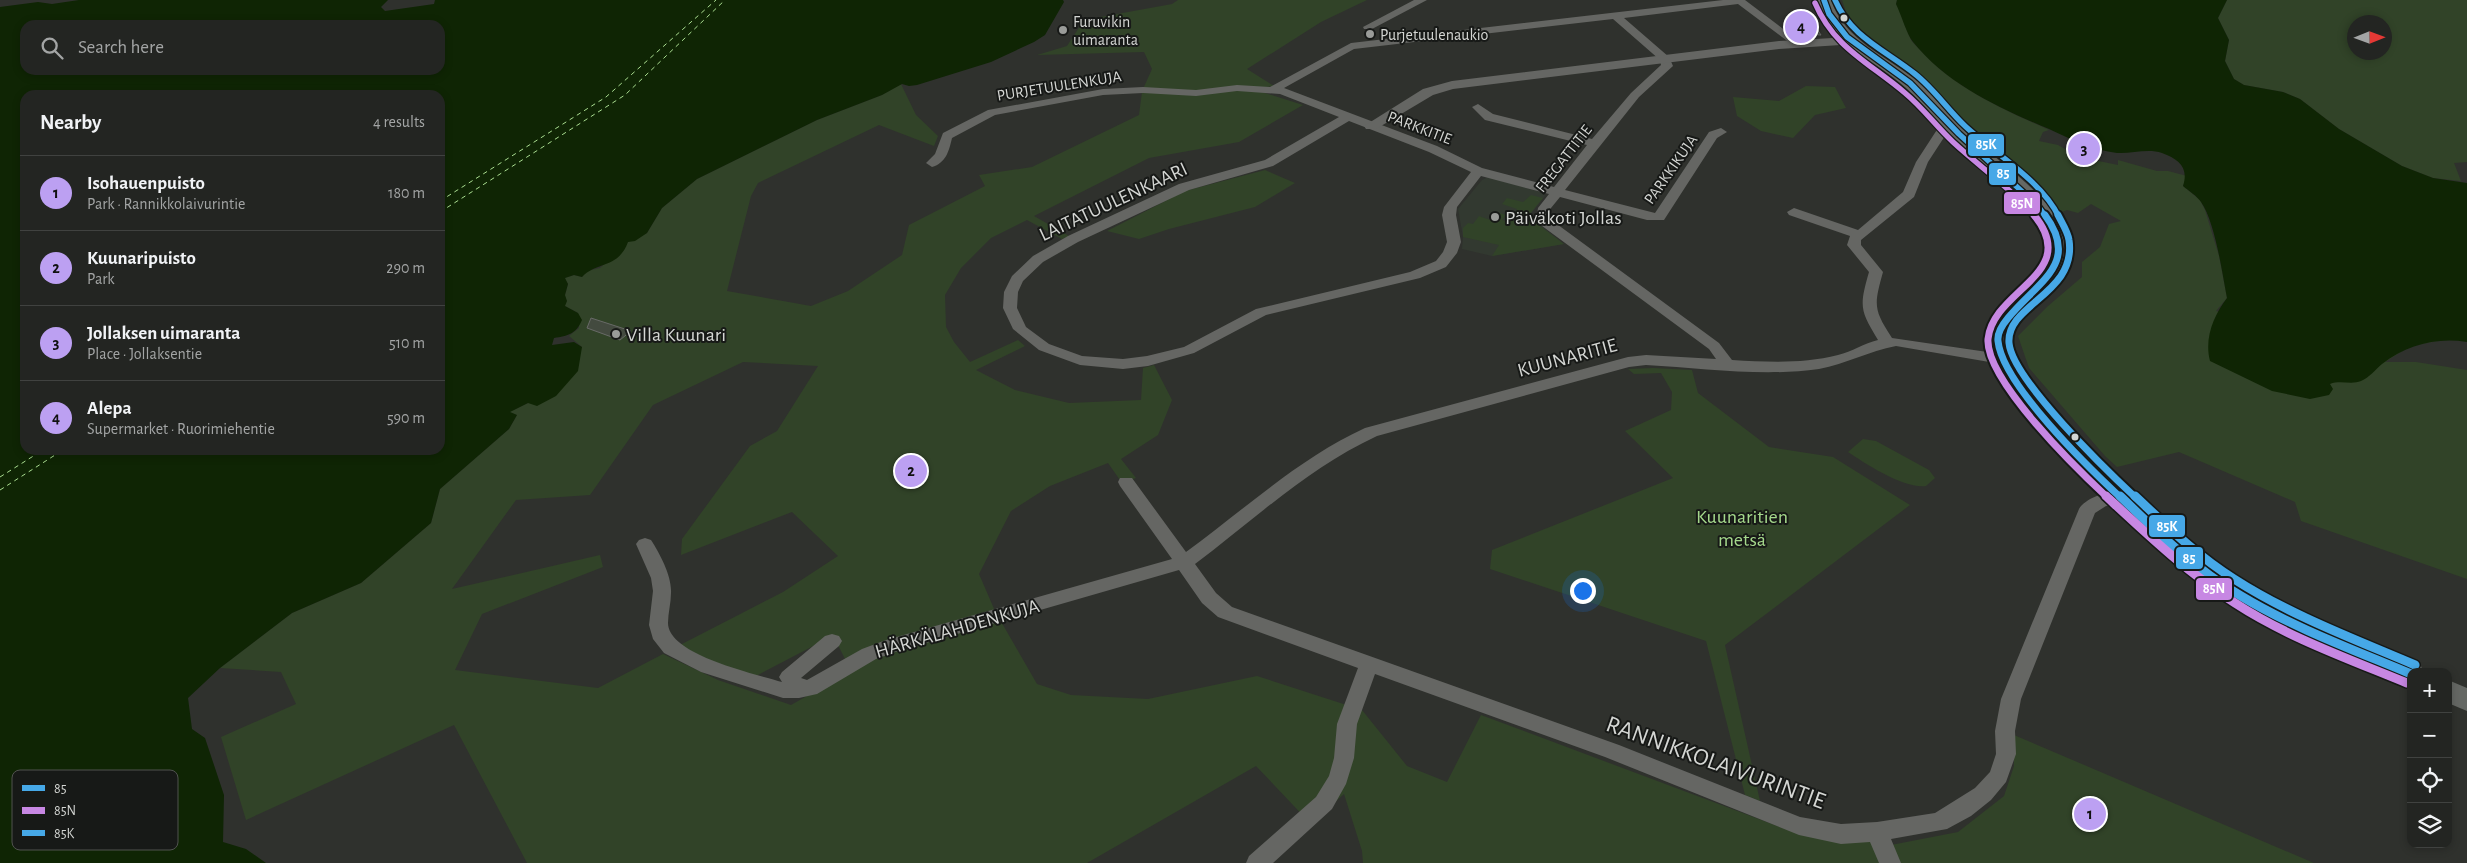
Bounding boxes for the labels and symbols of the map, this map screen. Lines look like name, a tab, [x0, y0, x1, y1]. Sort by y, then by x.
pin: 4	[1785, 8, 1817, 46]
unlabelled marker	[1839, 13, 1849, 23]
place label: Furuvikin uimaranta	[1073, 14, 1138, 48]
north arrow	[2347, 15, 2392, 60]
marker: Furuvikin uimaranta	[1057, 24, 1069, 36]
place label: Purjetuulenaukio	[1380, 27, 1489, 44]
marker: Purjetuulenaukio	[1364, 28, 1376, 40]
street label: PURJETUULENKUJA	[996, 68, 1123, 104]
street label: PARKKITIE	[1385, 108, 1454, 148]
street label: FREGATTITIE	[1533, 122, 1595, 195]
pin: 3	[2068, 130, 2100, 168]
street label: PARKKIKUJA	[1641, 132, 1700, 207]
line badge: 85K	[1967, 133, 2005, 157]
text: 85K	[1975, 138, 1997, 152]
street label: LAITATUULENKAARI	[1036, 159, 1191, 245]
line badge: 85	[1988, 162, 2017, 186]
text: 85	[1997, 167, 2009, 181]
line badge: 85N	[2003, 191, 2041, 215]
text: 85N	[2011, 197, 2033, 211]
place label: Päiväkoti Jollas	[1505, 208, 1622, 228]
marker: Päiväkoti Jollas	[1489, 211, 1501, 223]
place label: Villa Kuunari	[626, 325, 726, 345]
marker: Villa Kuunari	[610, 328, 622, 340]
street label: KUUNARITIE	[1515, 335, 1620, 381]
unlabelled marker	[2070, 432, 2080, 442]
pin: 2	[895, 452, 927, 490]
park label: Kuunaritien metsä	[1696, 507, 1788, 550]
line badge: 85K	[2148, 514, 2186, 538]
text: 85K	[2156, 520, 2178, 534]
line badge: 85	[2175, 546, 2204, 570]
text: 85	[2183, 552, 2195, 566]
line badge: 85N	[2195, 577, 2233, 601]
your location	[1570, 578, 1596, 604]
text: 85N	[2203, 582, 2225, 596]
street label: HÄRKÄLAHDENKUJA	[873, 596, 1042, 662]
street label: RANNIKKOLAIVURINTIE	[1603, 712, 1829, 814]
legend	[12, 770, 178, 850]
text: 85	[54, 782, 67, 796]
pin: 1	[2074, 795, 2106, 833]
text: 85N	[54, 804, 76, 818]
text: 85K	[54, 827, 74, 841]

